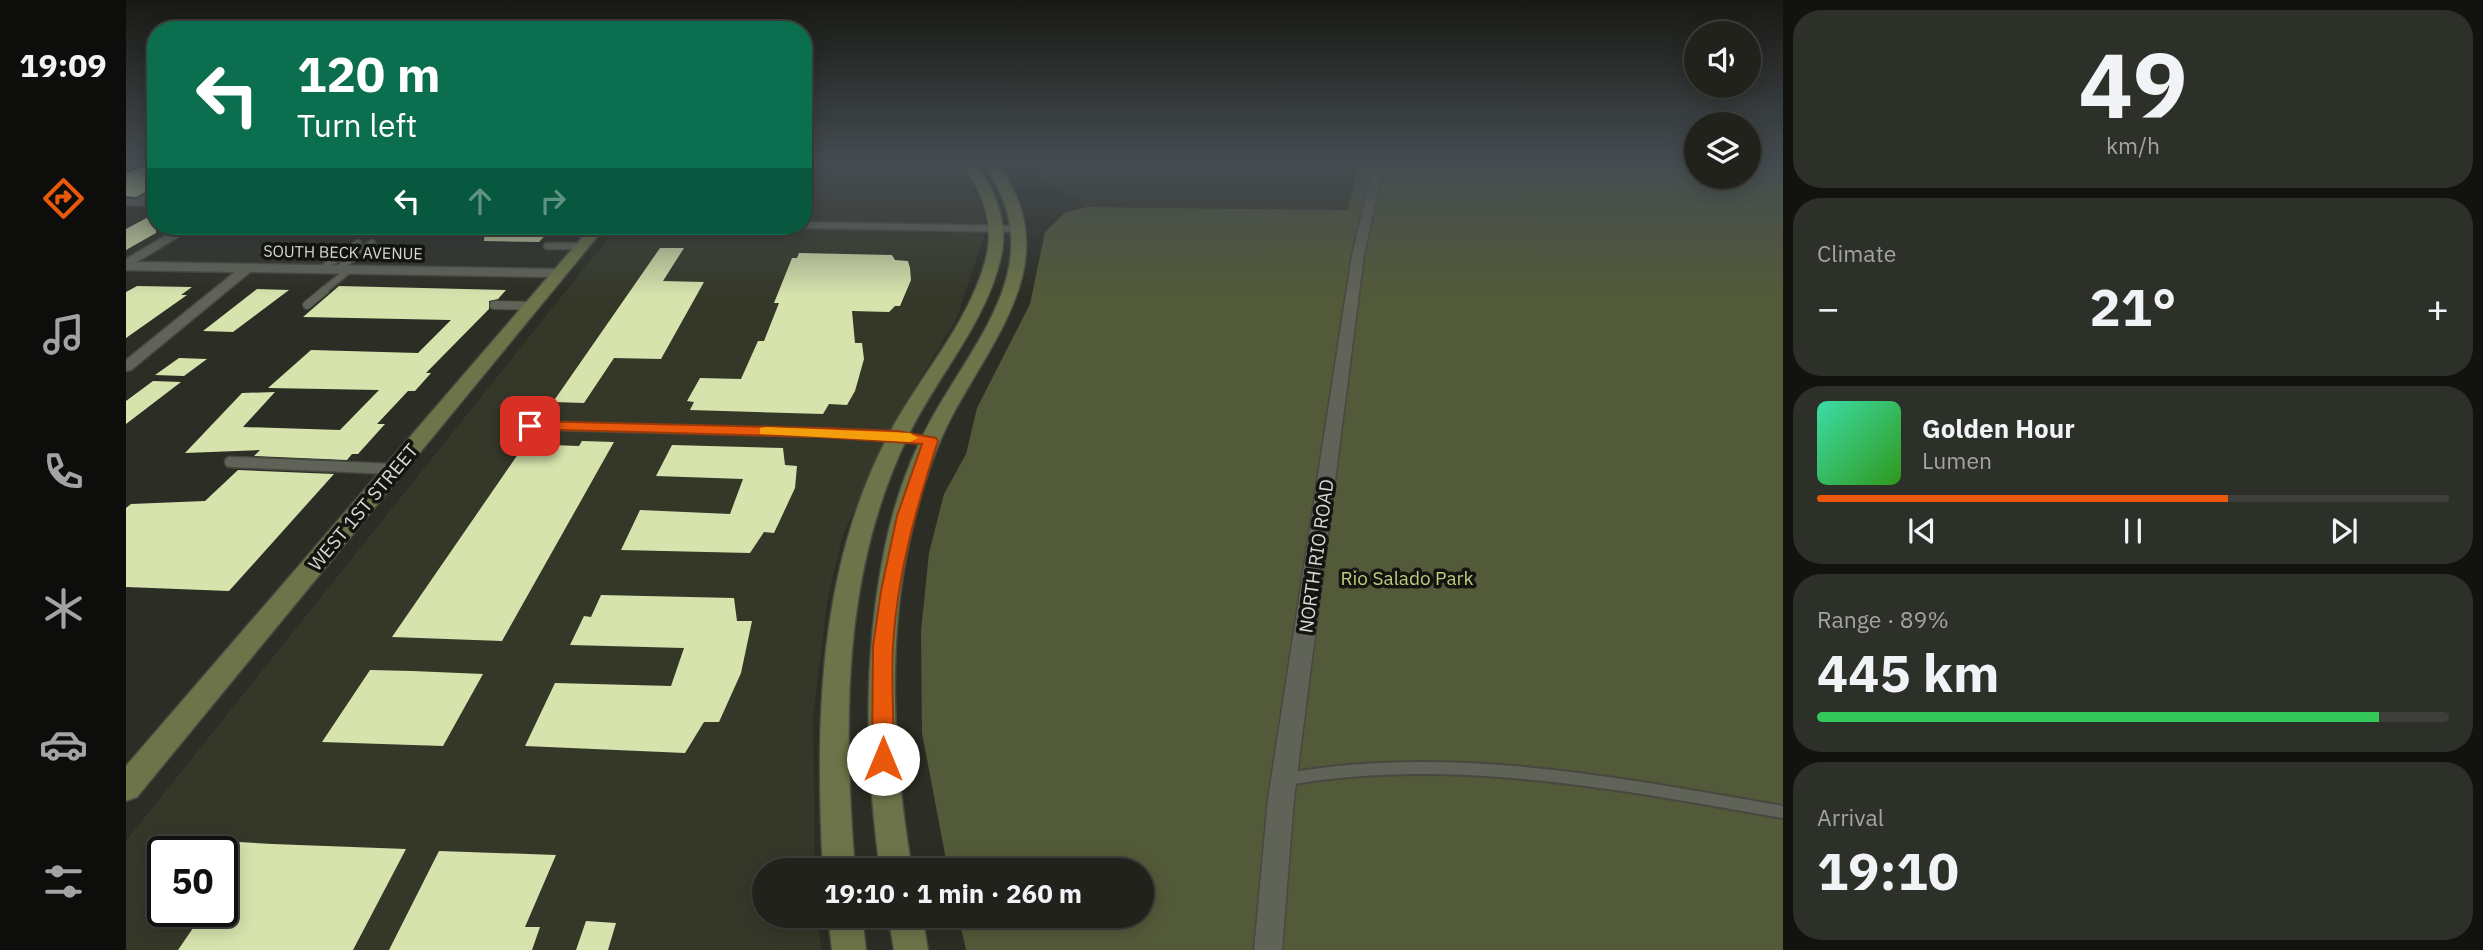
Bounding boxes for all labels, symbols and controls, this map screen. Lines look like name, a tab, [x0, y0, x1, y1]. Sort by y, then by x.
map controls	[1684, 21, 1761, 189]
button: sound	[1684, 21, 1761, 98]
text: 49	[2078, 25, 2188, 143]
text: 120 m	[297, 42, 441, 105]
text: 19:09	[19, 44, 107, 86]
icon: left	[182, 49, 273, 140]
text: Turn left	[297, 104, 417, 146]
button: layers	[1684, 112, 1761, 189]
text: km/h	[2106, 130, 2160, 160]
icon: directions	[39, 174, 88, 223]
icon: left	[388, 182, 426, 220]
icon: ahead	[461, 182, 499, 220]
icon: right	[534, 182, 572, 220]
text: Climate	[1817, 238, 1896, 268]
street label: SOUTH BECK AVENUE	[263, 241, 423, 263]
text: 21°	[2090, 273, 2176, 340]
text: −	[1817, 283, 1840, 332]
text: +	[2426, 283, 2449, 332]
icon: music	[39, 310, 88, 359]
pin	[500, 396, 560, 456]
icon: arrive	[511, 407, 549, 445]
text: Golden Hour	[1922, 411, 2075, 445]
street label: WEST 1ST STREET	[303, 438, 423, 575]
text: Lumen	[1922, 445, 1992, 475]
icon: phone	[39, 447, 88, 496]
street label: NORTH RIO ROAD	[1293, 478, 1339, 634]
icon: previous	[1903, 512, 1941, 550]
icon: pause	[2114, 512, 2152, 550]
icon: next	[2325, 512, 2363, 550]
park label: Rio Salado Park	[1340, 566, 1474, 590]
icon: climate	[39, 584, 88, 633]
text: Range · 89%	[1817, 604, 1949, 634]
text: 445 km	[1817, 639, 1999, 706]
icon: car	[39, 720, 88, 769]
position arrow	[846, 722, 920, 796]
text: Arrival	[1817, 802, 1884, 832]
speed limit sign: 50	[147, 836, 238, 927]
text: 19:10	[1817, 837, 1959, 904]
icon: filters	[39, 857, 88, 906]
text: 19:10 · 1 min · 260 m	[824, 876, 1082, 910]

